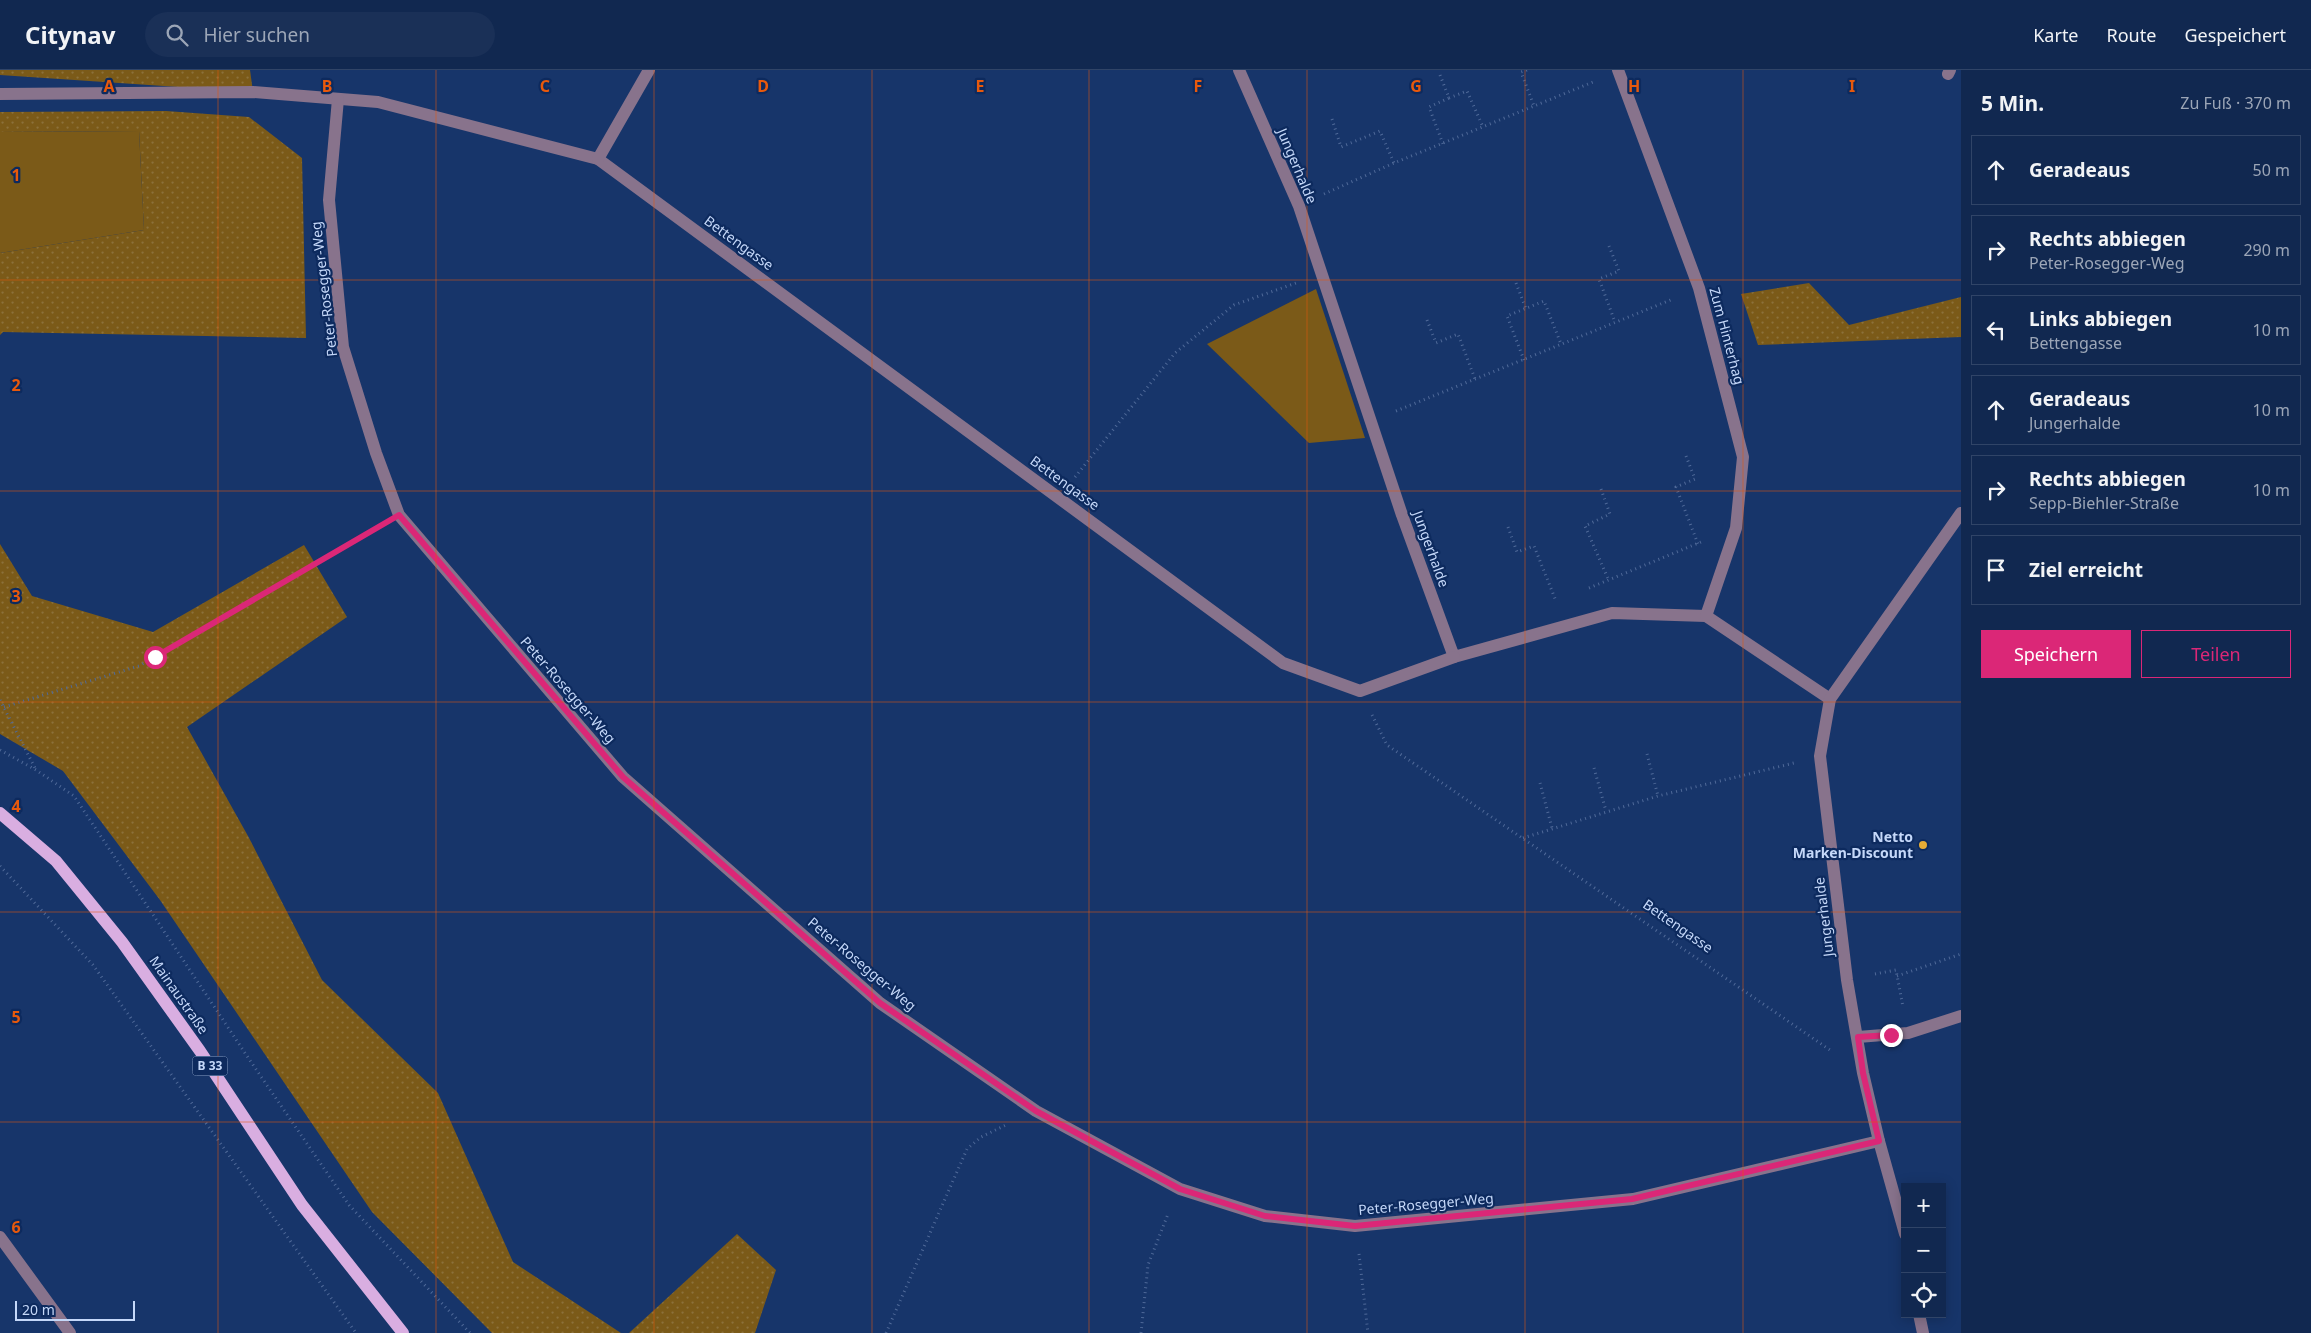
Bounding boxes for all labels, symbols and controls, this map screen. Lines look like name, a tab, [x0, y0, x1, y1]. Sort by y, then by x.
search box	[145, 12, 495, 57]
text: Citynav	[25, 18, 115, 51]
icon: search	[163, 21, 191, 49]
text: Hier suchen	[203, 22, 310, 48]
text: Karte	[2033, 23, 2079, 47]
text: Route	[2107, 23, 2156, 47]
text: Gespeichert	[2184, 23, 2286, 47]
text: A	[103, 75, 115, 97]
text: B	[322, 75, 332, 97]
text: C	[540, 75, 550, 97]
text: D	[757, 75, 769, 97]
text: E	[976, 75, 985, 97]
text: F	[1194, 75, 1202, 97]
text: G	[1410, 75, 1422, 97]
text: H	[1628, 75, 1640, 97]
text: I	[1849, 75, 1855, 97]
text: 5 Min.	[1981, 89, 2044, 117]
text: Zu Fuß · 370 m	[2180, 92, 2291, 114]
street label: Jungerhalde	[1272, 123, 1322, 206]
icon: ahead	[1982, 156, 2010, 184]
text: Geradeaus	[2029, 157, 2130, 183]
text: 50 m	[2253, 159, 2290, 181]
text: 1	[11, 164, 21, 186]
street label: Bettengasse	[701, 211, 778, 274]
street label: Peter-Rosegger-Weg	[306, 220, 341, 358]
text: Rechts abbiegen	[2029, 226, 2186, 252]
icon: right	[1982, 236, 2010, 264]
text: 290 m	[2243, 239, 2290, 261]
text: Peter-Rosegger-Weg	[2029, 252, 2184, 274]
street label: Zum Hinterhag	[1705, 285, 1750, 387]
text: Links abbiegen	[2029, 306, 2172, 332]
icon: left	[1982, 316, 2010, 344]
text: 10 m	[2253, 319, 2290, 341]
text: Bettengasse	[2029, 332, 2122, 354]
text: 2	[11, 374, 21, 396]
text: Geradeaus	[2029, 386, 2130, 412]
icon: ahead	[1982, 396, 2010, 424]
text: 10 m	[2253, 399, 2290, 421]
text: Jungerhalde	[2029, 412, 2120, 434]
street label: Bettengasse	[1027, 451, 1104, 514]
text: Rechts abbiegen	[2029, 466, 2186, 492]
icon: right	[1982, 476, 2010, 504]
text: 10 m	[2253, 479, 2290, 501]
text: Sepp-Biehler-Straße	[2029, 492, 2179, 514]
street label: Jungerhalde	[1408, 506, 1454, 590]
icon: arrive	[1982, 556, 2010, 584]
text: Ziel erreicht	[2029, 557, 2143, 583]
text: 3	[11, 585, 21, 607]
button: Speichern	[1981, 630, 2131, 678]
button: Teilen	[2141, 630, 2291, 678]
street label: Peter-Rosegger-Weg	[517, 632, 620, 747]
route start	[144, 646, 167, 669]
text: 4	[11, 795, 21, 817]
place label: Netto Marken-Discount	[1793, 827, 1913, 862]
marker: Netto Marken-Discount	[1917, 839, 1929, 851]
street label: Jungerhalde	[1809, 876, 1838, 960]
street label: Bettengasse	[1639, 894, 1717, 957]
street label: Peter-Rosegger-Weg	[804, 913, 921, 1015]
street label: Mainaustraße	[145, 952, 213, 1038]
text: 5	[11, 1006, 21, 1028]
route end	[1880, 1024, 1903, 1047]
road number: B 33	[192, 1056, 228, 1076]
map controls	[1901, 1183, 1946, 1318]
button: +	[1901, 1183, 1946, 1228]
street label: Peter-Rosegger-Weg	[1357, 1188, 1495, 1219]
text: 6	[11, 1216, 21, 1238]
button: −	[1901, 1228, 1946, 1273]
button: locate	[1901, 1273, 1946, 1318]
scale bar	[15, 1298, 135, 1321]
text: 20 m	[22, 1300, 55, 1319]

